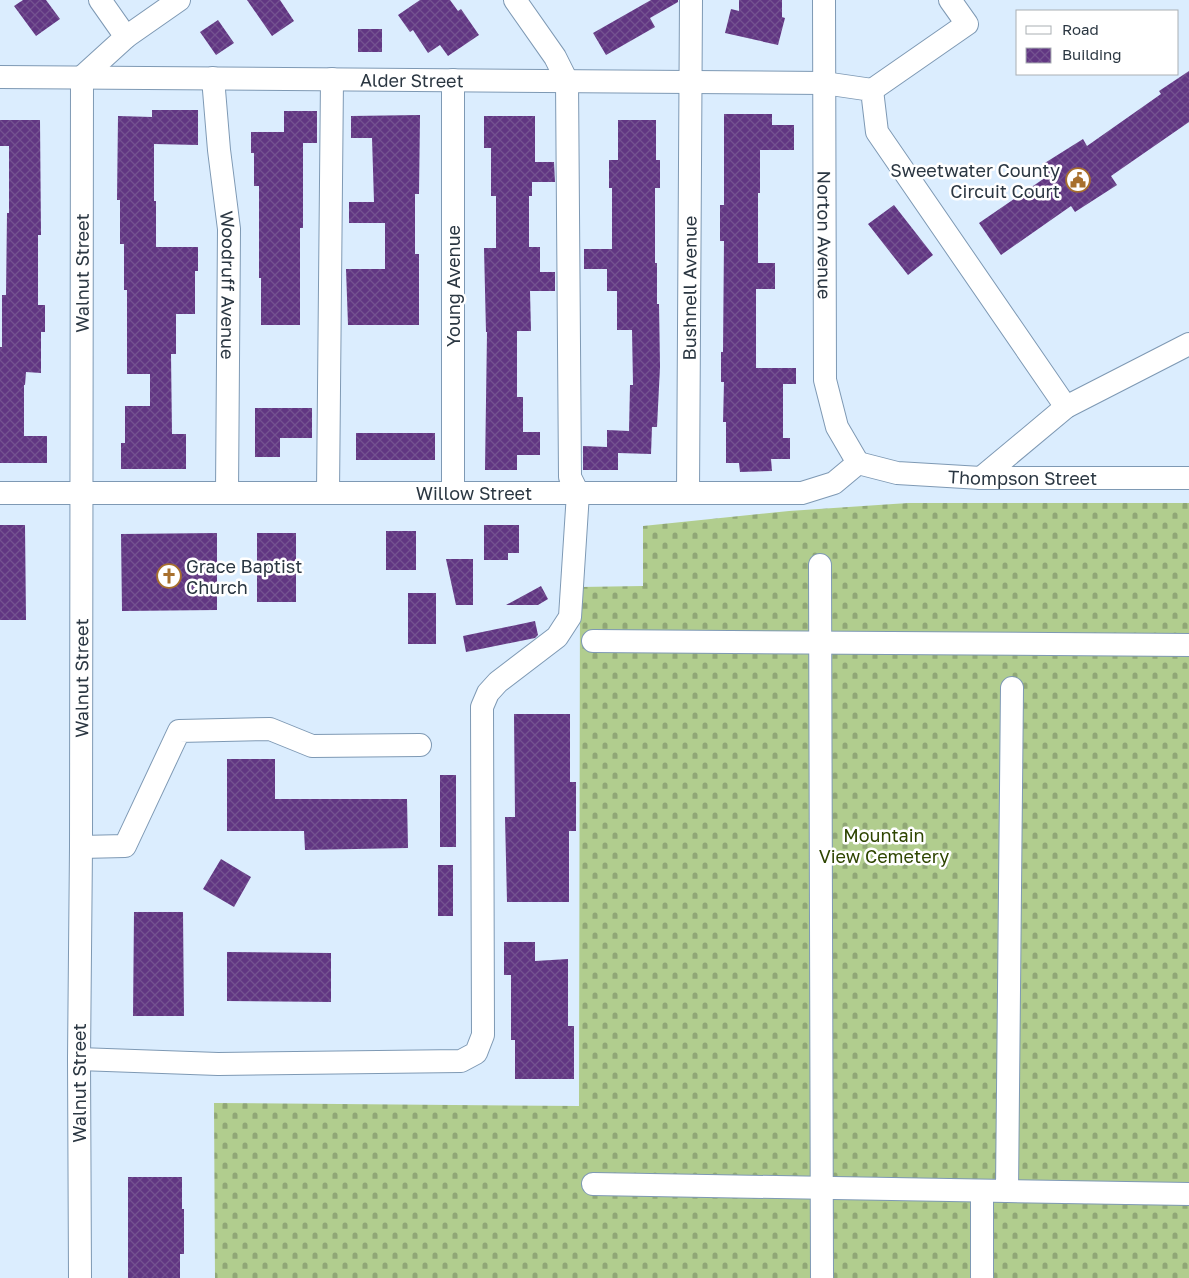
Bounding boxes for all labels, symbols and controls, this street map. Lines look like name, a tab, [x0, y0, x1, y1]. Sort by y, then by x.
legend	[1016, 10, 1179, 75]
text: Road	[1062, 20, 1099, 38]
text: Building	[1062, 45, 1122, 63]
street label: Alder Street	[360, 69, 464, 91]
place label: Sweetwater County Circuit Court	[890, 159, 1060, 202]
public building icon: Sweetwater County Circuit Court	[1065, 167, 1091, 193]
street label: Norton Avenue	[813, 170, 836, 300]
street label: Woodruff Avenue	[216, 210, 240, 360]
street label: Walnut Street	[71, 213, 93, 333]
street label: Bushnell Avenue	[678, 216, 701, 360]
street label: Young Avenue	[442, 225, 464, 347]
street label: Thompson Street	[947, 465, 1097, 489]
street label: Willow Street	[416, 482, 532, 504]
place label: Grace Baptist Church	[186, 555, 303, 598]
church icon: Grace Baptist Church	[156, 563, 182, 589]
street label: Walnut Street	[70, 618, 92, 738]
park label: Mountain View Cemetery	[819, 824, 949, 867]
street label: Walnut Street	[68, 1023, 90, 1143]

